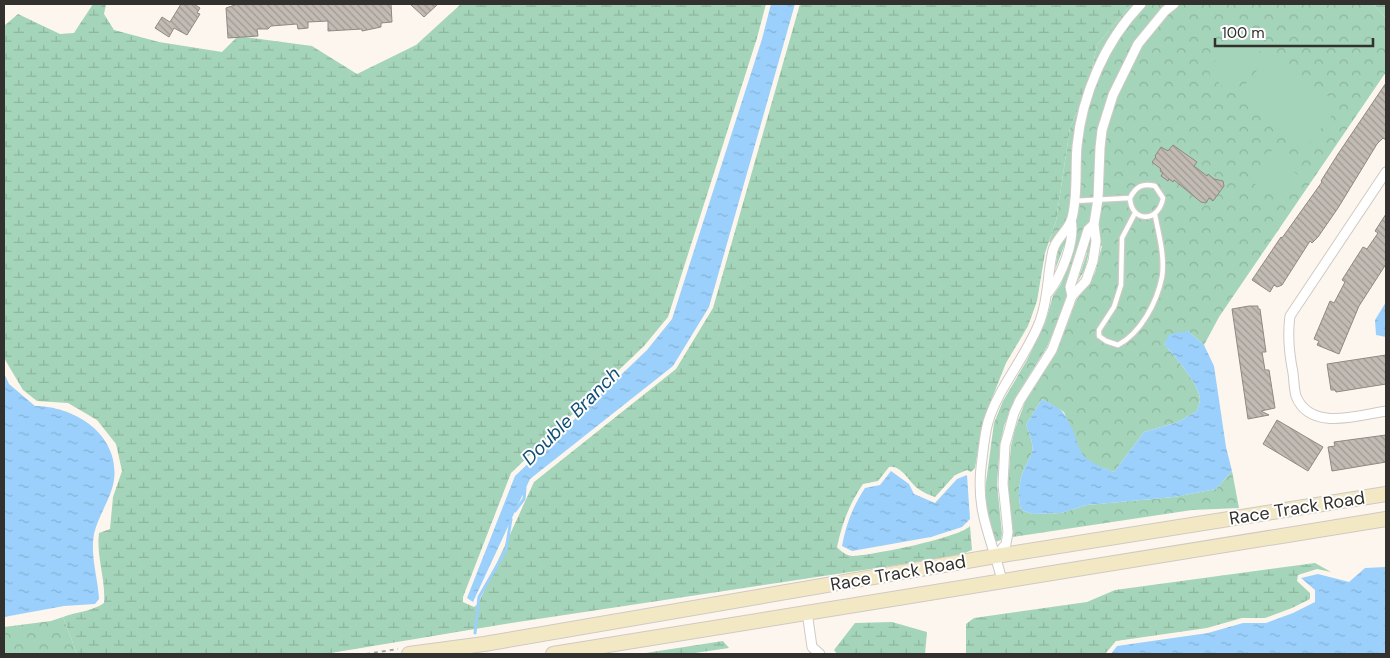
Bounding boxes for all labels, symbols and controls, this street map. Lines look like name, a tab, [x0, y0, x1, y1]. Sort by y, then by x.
scale bar	[1215, 15, 1372, 47]
text: 100 m	[1222, 23, 1265, 43]
water label: Double Branch	[516, 361, 626, 471]
street label: Race Track Road	[1227, 485, 1367, 531]
street label: Race Track Road	[828, 549, 968, 597]

